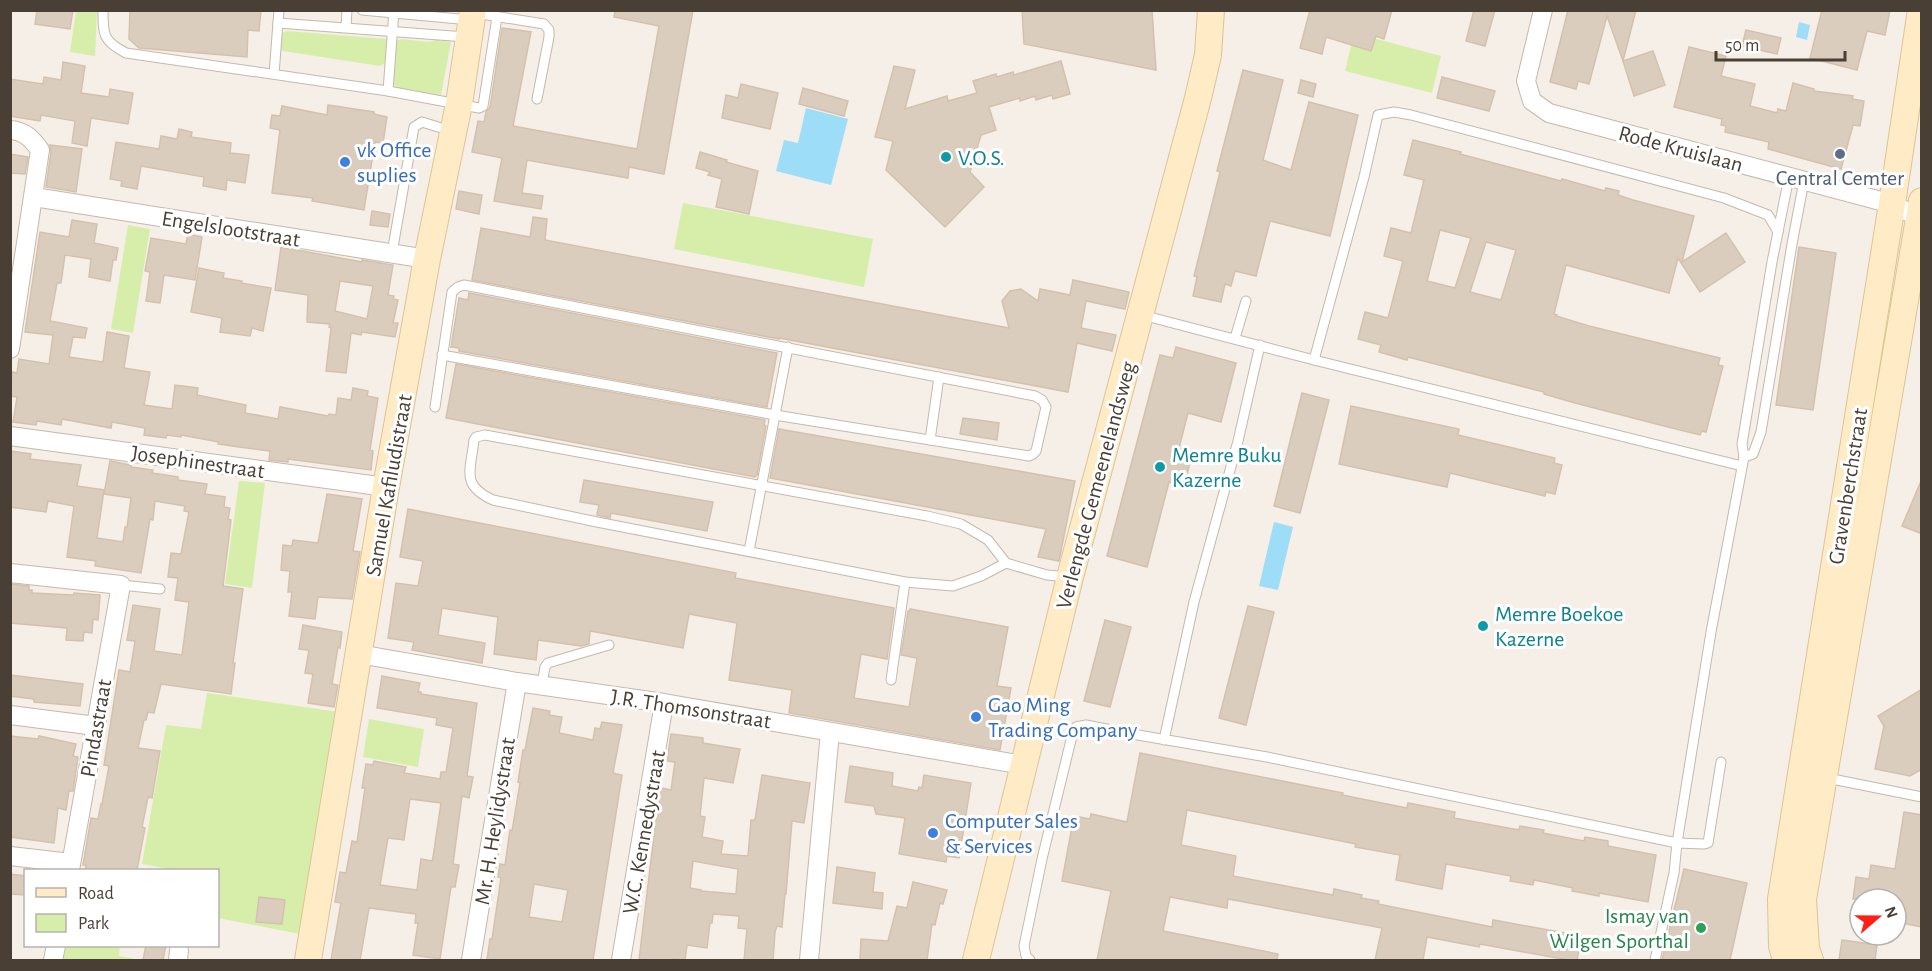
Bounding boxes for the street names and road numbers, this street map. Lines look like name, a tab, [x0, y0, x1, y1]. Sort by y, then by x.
street label: Rode Kruislaan	[1616, 122, 1745, 176]
street label: Engelslootstraat	[160, 207, 302, 251]
street label: Verlengde Gemeenelandsweg	[1052, 359, 1140, 611]
street label: Samuel Kafiludistraat	[362, 392, 416, 578]
street label: Gravenberchstraat	[1825, 406, 1871, 566]
street label: Josephinestraat	[130, 442, 266, 482]
street label: Pindastraat	[77, 677, 115, 779]
street label: J.R. Thomsonstraat	[609, 685, 772, 733]
street label: Mr. H. Heylidystraat	[471, 736, 519, 906]
street label: W.C. Kennedystraat	[619, 748, 669, 916]

